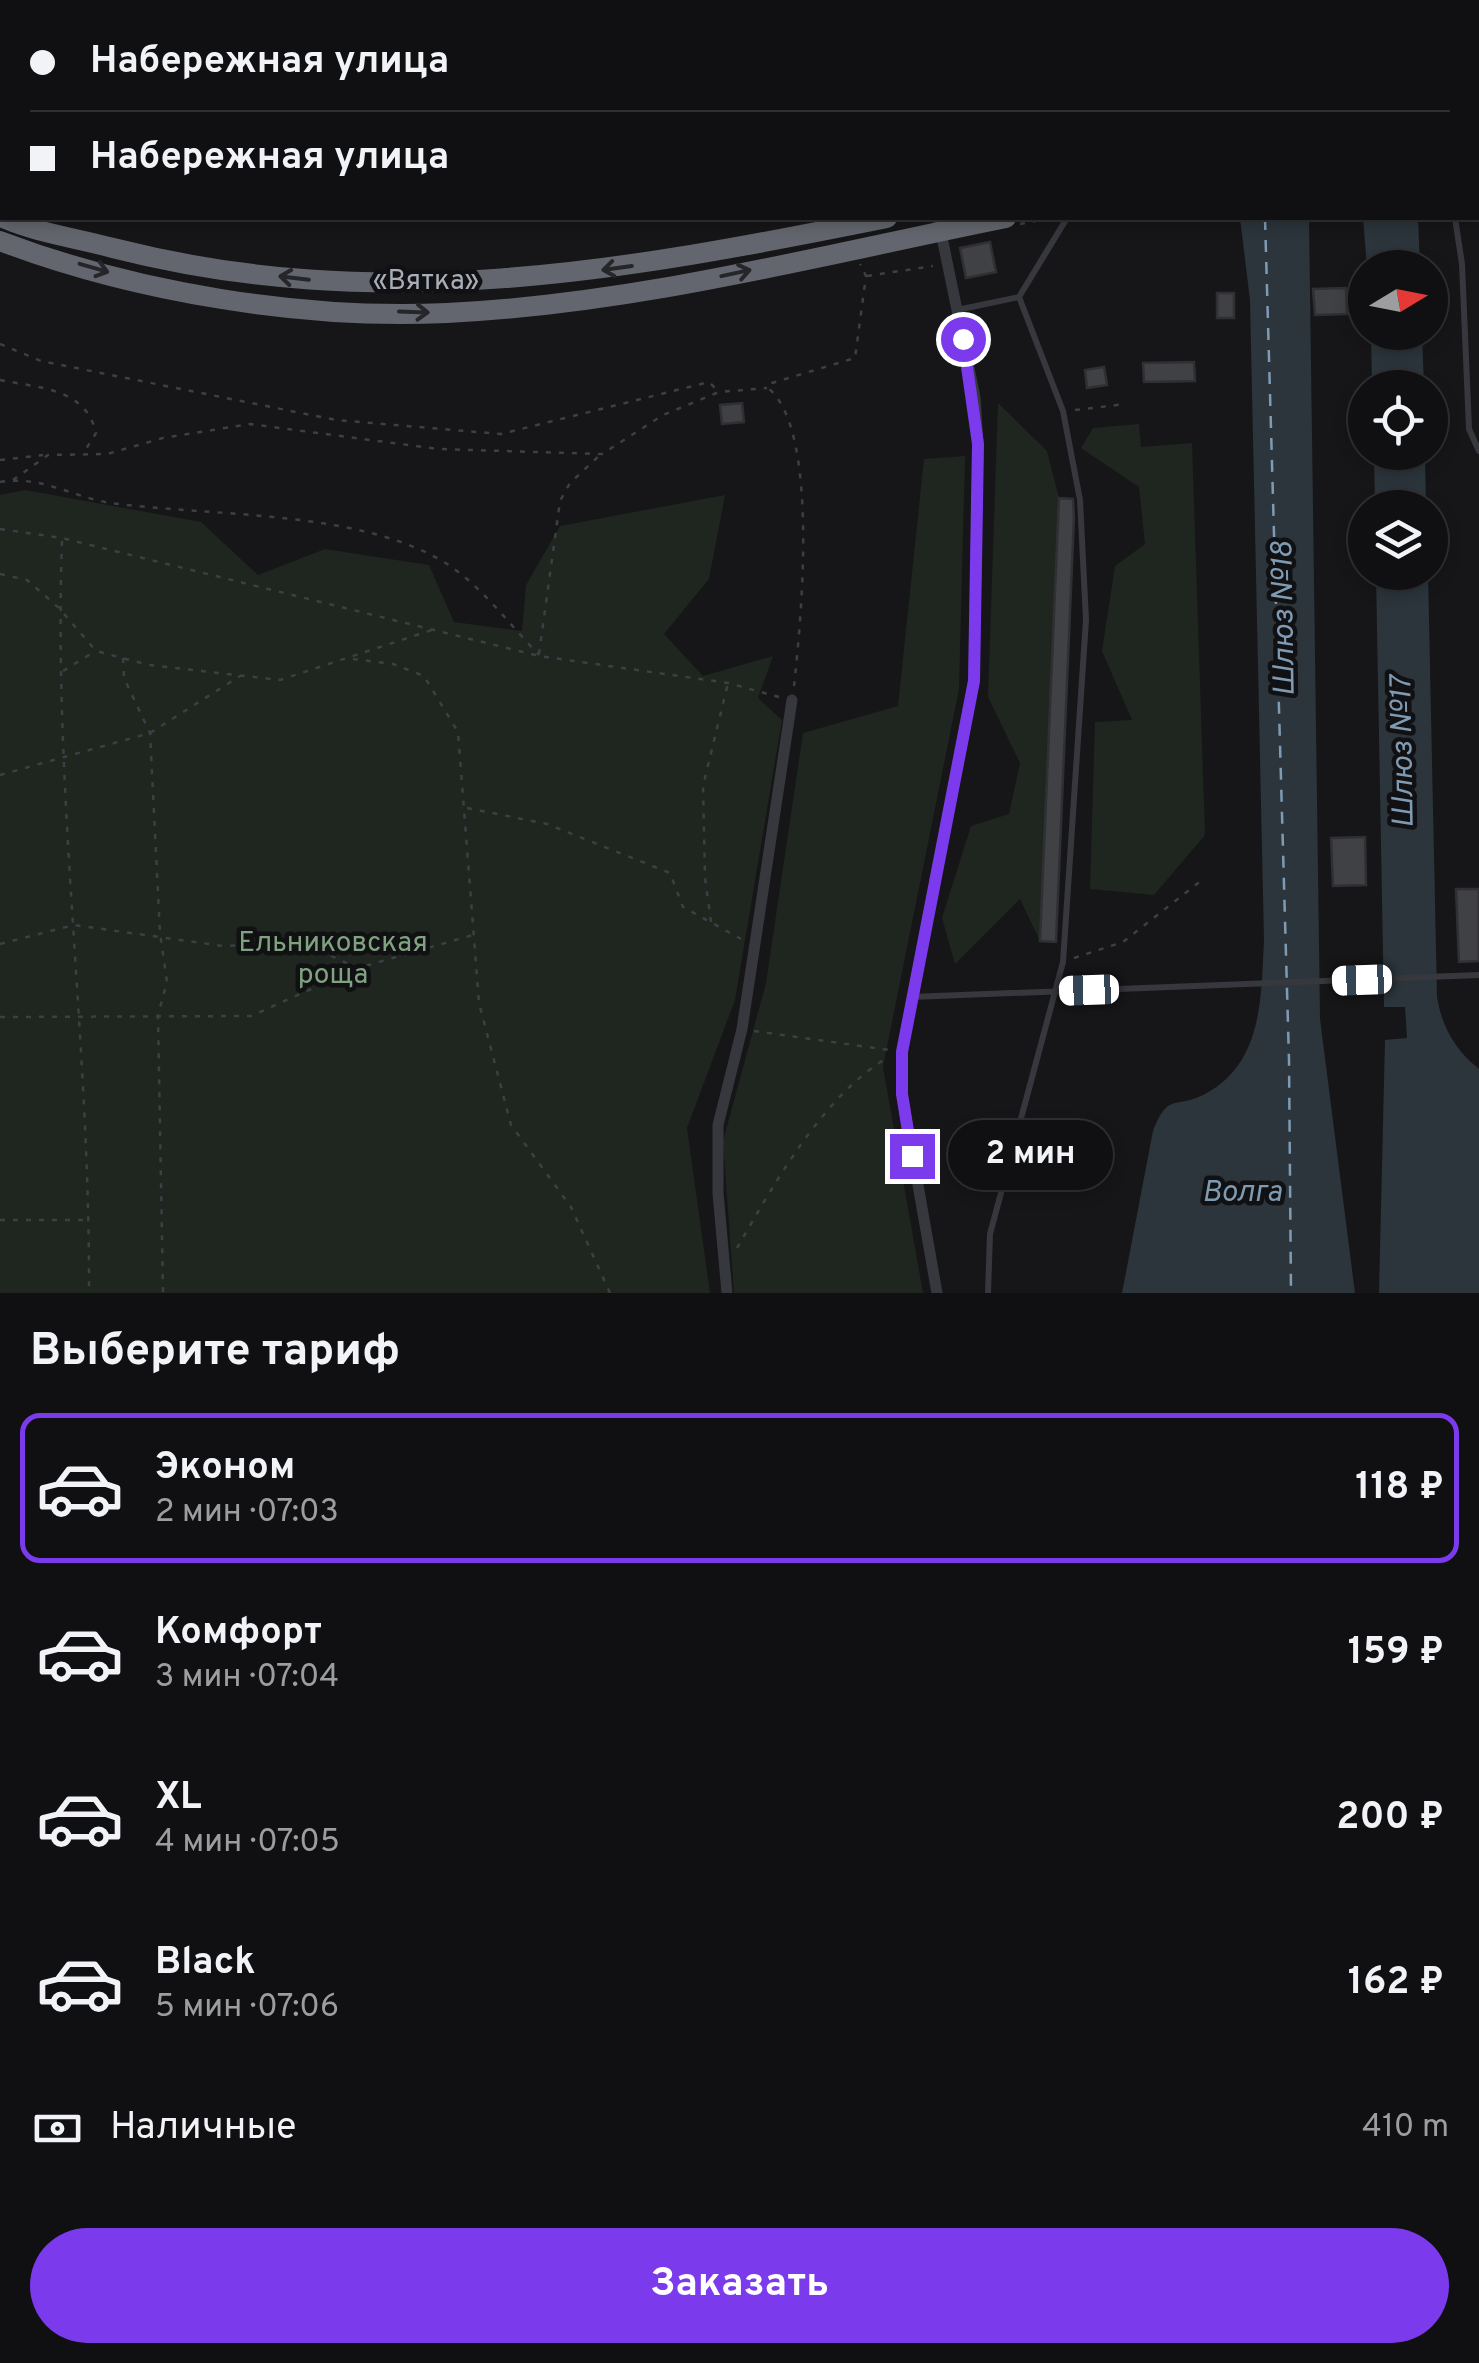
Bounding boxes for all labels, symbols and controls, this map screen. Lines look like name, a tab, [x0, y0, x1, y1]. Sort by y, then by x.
text: Набережная улица	[90, 38, 449, 87]
text: Набережная улица	[90, 134, 449, 183]
north arrow	[1348, 250, 1448, 350]
map controls	[1348, 250, 1448, 590]
one-way arrow	[602, 259, 634, 277]
one-way arrow	[77, 260, 109, 278]
one-way arrow	[719, 262, 751, 281]
street label: «Вятка»	[373, 264, 479, 300]
one-way arrow	[278, 268, 310, 287]
one-way arrow	[398, 303, 430, 322]
route start	[941, 317, 986, 362]
button: locate	[1348, 370, 1448, 470]
button: layers	[1348, 490, 1448, 590]
water label: Шлюз №18	[1265, 541, 1305, 697]
water label: Шлюз №17	[1384, 672, 1424, 828]
park label: Ельниковская роща	[238, 926, 428, 994]
car	[1331, 964, 1393, 996]
car	[1058, 974, 1120, 1006]
callout: 2 мин	[947, 1121, 1112, 1191]
route end	[890, 1134, 935, 1179]
text: 2 мин	[986, 1135, 1075, 1175]
water label: Волга	[1202, 1175, 1282, 1212]
text: Выберите тариф	[30, 1324, 400, 1381]
icon: car	[35, 1443, 125, 1533]
text: Эконом	[155, 1444, 295, 1493]
text: 118 ₽	[1355, 1464, 1444, 1513]
text: 2 мин · 07:03	[155, 1493, 339, 1533]
icon: car	[35, 1608, 125, 1698]
text: Комфорт	[155, 1609, 322, 1658]
text: 159 ₽	[1348, 1629, 1444, 1678]
text: 3 мин · 07:04	[155, 1658, 339, 1698]
icon: car	[35, 1773, 125, 1863]
text: XL	[155, 1774, 202, 1823]
text: 200 ₽	[1336, 1794, 1444, 1843]
text: 4 мин · 07:05	[155, 1823, 340, 1863]
icon: car	[35, 1938, 125, 2028]
text: Black	[155, 1939, 255, 1988]
text: 162 ₽	[1348, 1959, 1444, 2008]
text: 5 мин · 07:06	[155, 1988, 339, 2028]
icon: cash	[30, 2101, 85, 2156]
text: Наличные	[110, 2104, 297, 2153]
text: 410 m	[1362, 2108, 1449, 2148]
button: Заказать	[30, 2228, 1449, 2343]

